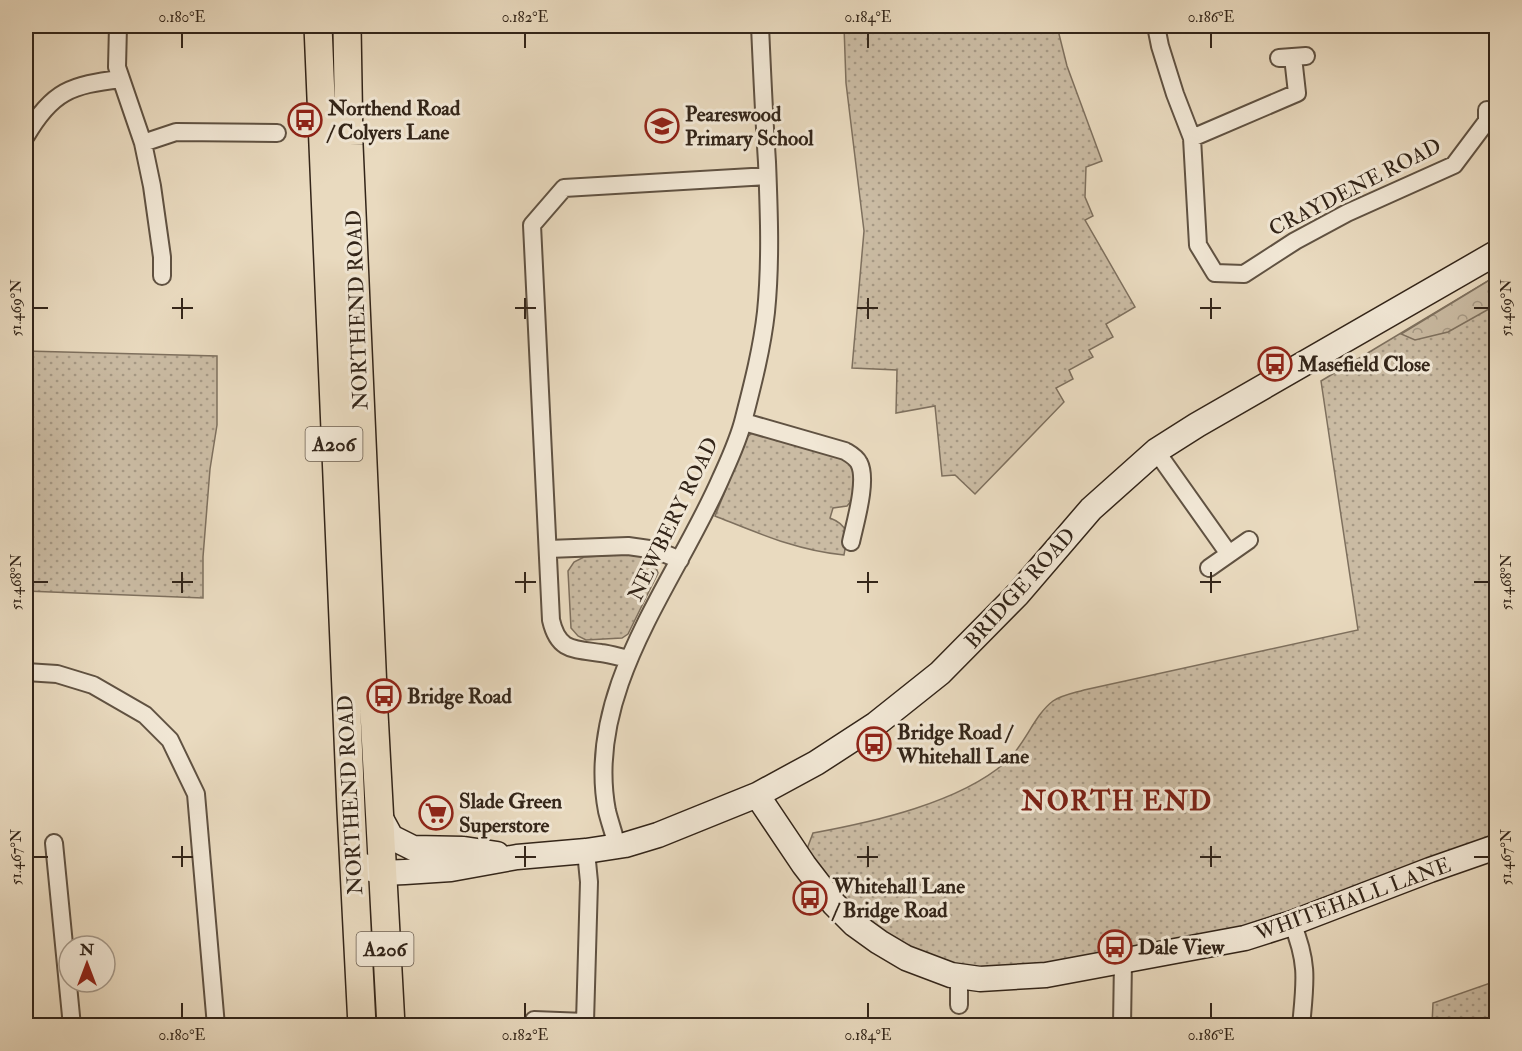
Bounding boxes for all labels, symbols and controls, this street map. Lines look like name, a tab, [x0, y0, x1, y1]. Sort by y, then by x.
text: 0.180°E	[159, 8, 206, 27]
text: 0.182°E	[502, 8, 549, 27]
text: 0.184°E	[844, 8, 892, 27]
text: 0.186°E	[1188, 8, 1235, 27]
place label: Northend Road / Colyers Lane	[326, 95, 461, 146]
place label: Peareswood Primary School	[685, 101, 814, 152]
bus stop icon: Northend Road / Colyers Lane	[287, 102, 323, 138]
school or university icon: Peareswood Primary School	[644, 108, 680, 144]
street label: CRAYDENE ROAD	[1265, 132, 1446, 243]
street label: NORTHEND ROAD	[341, 210, 374, 410]
text: 51.469°N	[7, 279, 26, 337]
text: 51.469°N	[1497, 279, 1516, 337]
bus stop icon: Masefield Close	[1257, 346, 1293, 382]
place label: Masefield Close	[1297, 351, 1430, 378]
road number: A206	[306, 427, 362, 461]
street label: NEWBERY ROAD	[622, 433, 725, 606]
street label: BRIDGE ROAD	[959, 522, 1082, 654]
text: 51.468°N	[7, 553, 26, 610]
text: 51.468°N	[1497, 553, 1516, 610]
bus stop icon: Bridge Road	[366, 678, 402, 714]
place label: Bridge Road	[407, 683, 512, 710]
street label: NORTHEND ROAD	[332, 694, 369, 896]
place label: Bridge Road / Whitehall Lane	[896, 719, 1029, 770]
bus stop icon: Bridge Road / Whitehall Lane	[856, 726, 892, 762]
district label: NORTH END	[1020, 785, 1213, 818]
place label: Slade Green Superstore	[459, 788, 562, 839]
supermarket icon: Slade Green Superstore	[418, 795, 454, 831]
text: 51.467°N	[7, 828, 26, 885]
text: 51.467°N	[1497, 828, 1516, 885]
street label: WHITEHALL LANE	[1251, 852, 1455, 948]
place label: Whitehall Lane / Bridge Road	[831, 873, 965, 924]
bus stop icon: Whitehall Lane / Bridge Road	[792, 880, 828, 916]
bus stop icon: Dale View	[1097, 929, 1133, 965]
road number: A206	[356, 932, 414, 966]
north arrow	[57, 934, 117, 994]
place label: Dale View	[1138, 934, 1225, 961]
text: N	[79, 940, 95, 960]
text: 0.180°E	[159, 1026, 206, 1045]
text: 0.182°E	[502, 1026, 549, 1045]
text: 0.184°E	[844, 1026, 892, 1045]
text: 0.186°E	[1188, 1026, 1235, 1045]

